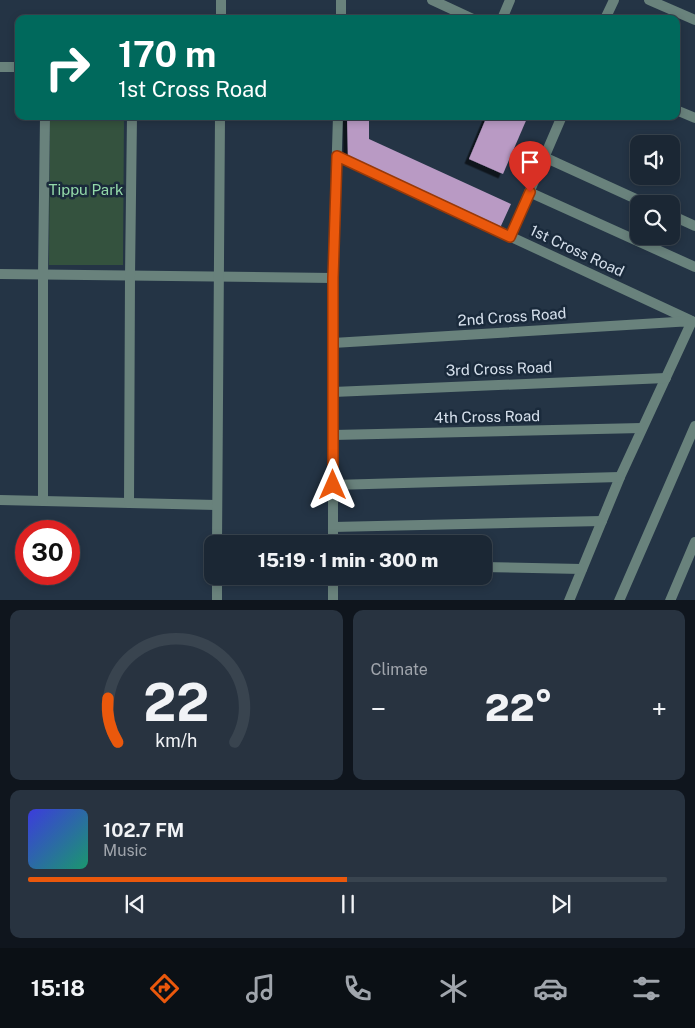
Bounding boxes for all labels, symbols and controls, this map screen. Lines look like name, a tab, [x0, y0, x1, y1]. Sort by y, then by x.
text: 170 m	[118, 34, 216, 75]
icon: right	[35, 35, 100, 100]
text: 1st Cross Road	[118, 76, 267, 102]
map controls	[630, 135, 680, 245]
button: sound	[630, 135, 680, 185]
pin	[509, 141, 551, 192]
icon: arrive	[516, 148, 544, 176]
park label: Tippu Park	[49, 181, 123, 198]
button: search	[630, 195, 680, 245]
street label: 1st Cross Road	[527, 221, 627, 280]
street label: 2nd Cross Road	[457, 304, 567, 329]
street label: 3rd Cross Road	[445, 358, 553, 379]
street label: 4th Cross Road	[434, 407, 540, 426]
position arrow	[306, 458, 358, 510]
speed limit sign: 30	[15, 520, 80, 585]
text: 15:19 · 1 min · 300 m	[258, 549, 438, 571]
text: Climate	[371, 660, 428, 679]
text: 22	[143, 672, 209, 733]
text: 22°	[485, 685, 553, 730]
text: −	[371, 692, 386, 725]
text: +	[651, 692, 667, 725]
text: km/h	[155, 730, 197, 751]
text: 102.7 FM	[103, 819, 184, 841]
text: Music	[103, 841, 147, 860]
icon: previous	[121, 890, 149, 918]
icon: pause	[334, 890, 362, 918]
icon: next	[547, 890, 575, 918]
icon: directions	[147, 971, 182, 1006]
icon: music	[243, 971, 278, 1006]
icon: phone	[340, 971, 375, 1006]
icon: climate	[436, 971, 471, 1006]
icon: car	[533, 971, 568, 1006]
icon: filters	[629, 971, 664, 1006]
text: 15:18	[31, 975, 85, 1001]

